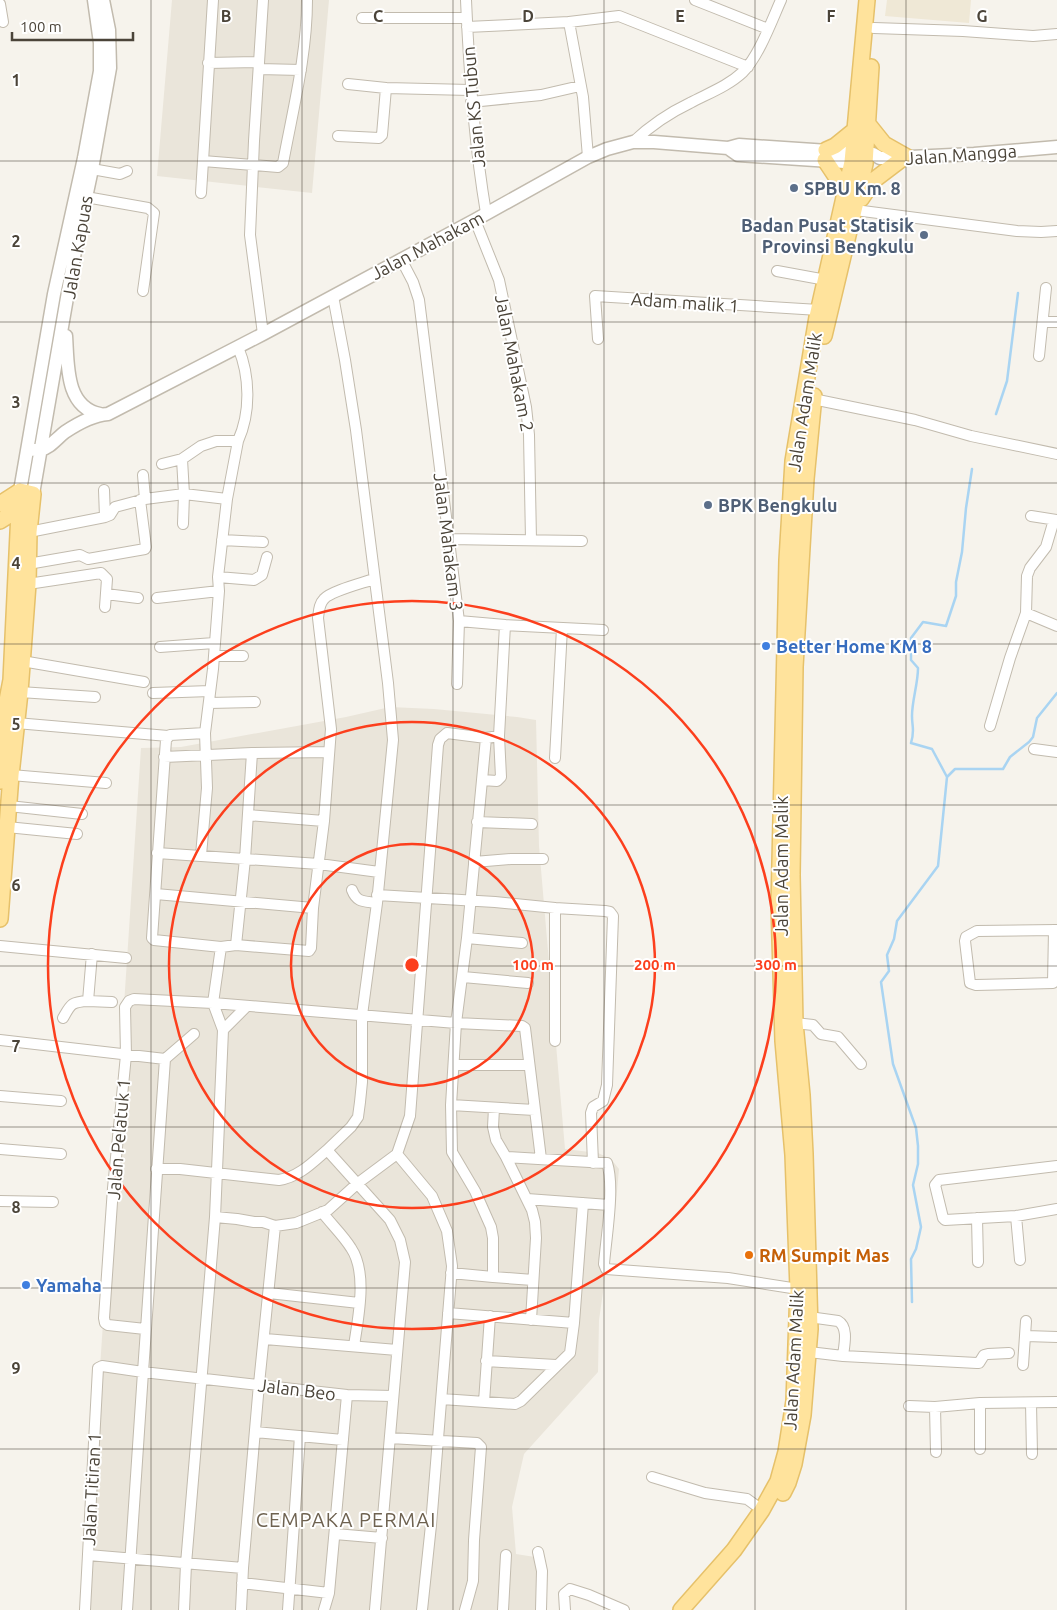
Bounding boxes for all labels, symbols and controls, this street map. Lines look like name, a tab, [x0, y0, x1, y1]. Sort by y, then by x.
text: B	[221, 7, 231, 25]
text: C	[373, 7, 383, 25]
text: D	[522, 7, 534, 25]
text: E	[675, 7, 685, 25]
text: F	[827, 7, 836, 25]
text: G	[976, 7, 988, 25]
scale bar	[12, 10, 134, 42]
text: 100 m	[20, 18, 62, 35]
street label: Jalan KS Tubun	[458, 45, 488, 169]
text: 1	[11, 71, 21, 89]
street label: Jalan Mangga	[905, 140, 1017, 168]
place label: SPBU Km. 8	[804, 178, 901, 198]
marker: SPBU Km. 8	[788, 182, 800, 194]
street label: Jalan Kapuas	[58, 194, 96, 300]
street label: Jalan Mahakam	[367, 207, 487, 283]
place label: Badan Pusat Statisik Provinsi Bengkulu	[741, 215, 914, 256]
marker: Badan Pusat Statisik Provinsi Bengkulu	[918, 229, 930, 241]
text: 2	[11, 232, 21, 250]
street label: Adam malik 1	[630, 288, 740, 316]
street label: Jalan Mahakam 2	[492, 293, 538, 433]
street label: Jalan Adam Malik	[783, 331, 825, 473]
text: 3	[11, 393, 21, 411]
street label: Jalan Mahakam 3	[431, 472, 467, 612]
place label: BPK Bengkulu	[718, 495, 837, 515]
marker: BPK Bengkulu	[702, 499, 714, 511]
text: 4	[11, 554, 21, 572]
place label: Better Home KM 8	[776, 636, 932, 656]
marker: Better Home KM 8	[760, 640, 772, 652]
text: 5	[11, 715, 21, 733]
street label: Jalan Adam Malik	[771, 796, 791, 936]
text: 6	[11, 876, 21, 894]
centre of rings	[403, 956, 421, 974]
text: 100 m	[512, 956, 554, 973]
text: 200 m	[634, 956, 676, 973]
text: 300 m	[755, 956, 797, 973]
text: 7	[11, 1037, 21, 1055]
street label: Jalan Pelatuk 1	[103, 1078, 133, 1200]
text: 8	[11, 1198, 21, 1216]
place label: RM Sumpit Mas	[759, 1245, 889, 1265]
marker: RM Sumpit Mas	[743, 1249, 755, 1261]
place label: Yamaha	[36, 1275, 102, 1295]
marker: Yamaha	[20, 1279, 32, 1291]
street label: Jalan Adam Malik	[779, 1289, 807, 1431]
text: 9	[11, 1359, 21, 1377]
street label: Jalan Beo	[257, 1374, 337, 1404]
street label: Jalan Titiran 1	[78, 1432, 104, 1546]
district label: CEMPAKA PERMAI	[256, 1508, 436, 1531]

